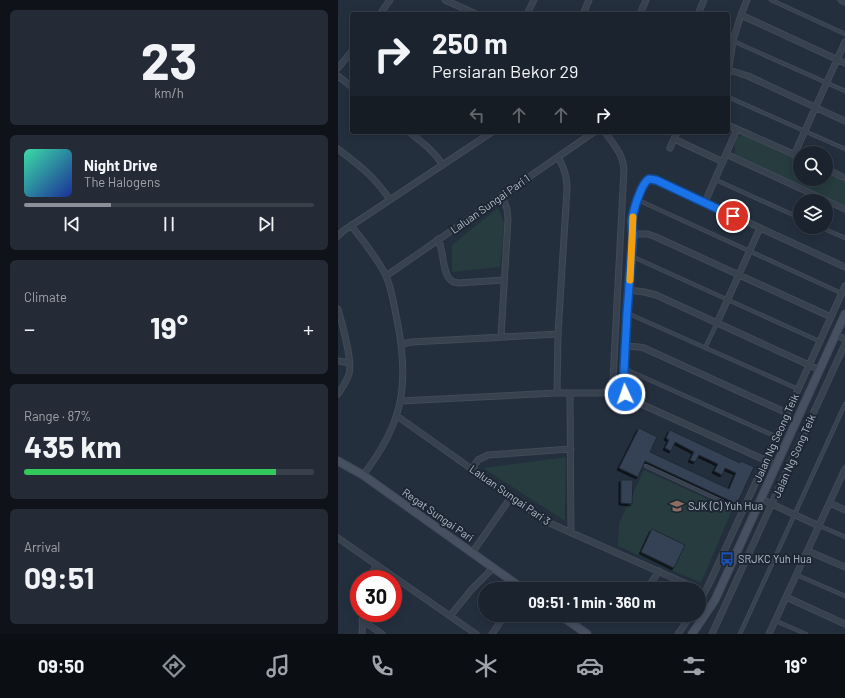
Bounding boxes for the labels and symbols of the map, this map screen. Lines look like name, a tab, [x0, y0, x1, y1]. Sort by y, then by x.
street label: Laluan Sungai Pari 1	[448, 171, 532, 236]
pin	[716, 199, 750, 233]
position arrow	[604, 373, 646, 415]
street label: Jalan Ng Seong Teik	[750, 391, 801, 484]
street label: Jalan Ng Song Teik	[769, 412, 818, 499]
street label: Laluan Sungai Pari 3	[467, 462, 553, 527]
street label: Regat Sungai Pari	[400, 485, 477, 544]
school or university icon: SJK (C) Yuh Hua	[669, 498, 685, 514]
place label: SJK (C) Yuh Hua	[688, 499, 763, 512]
bus stop icon: SRJKC Yuh Hua	[719, 551, 735, 567]
place label: SRJKC Yuh Hua	[738, 552, 812, 565]
speed limit sign: 30	[350, 570, 402, 622]

